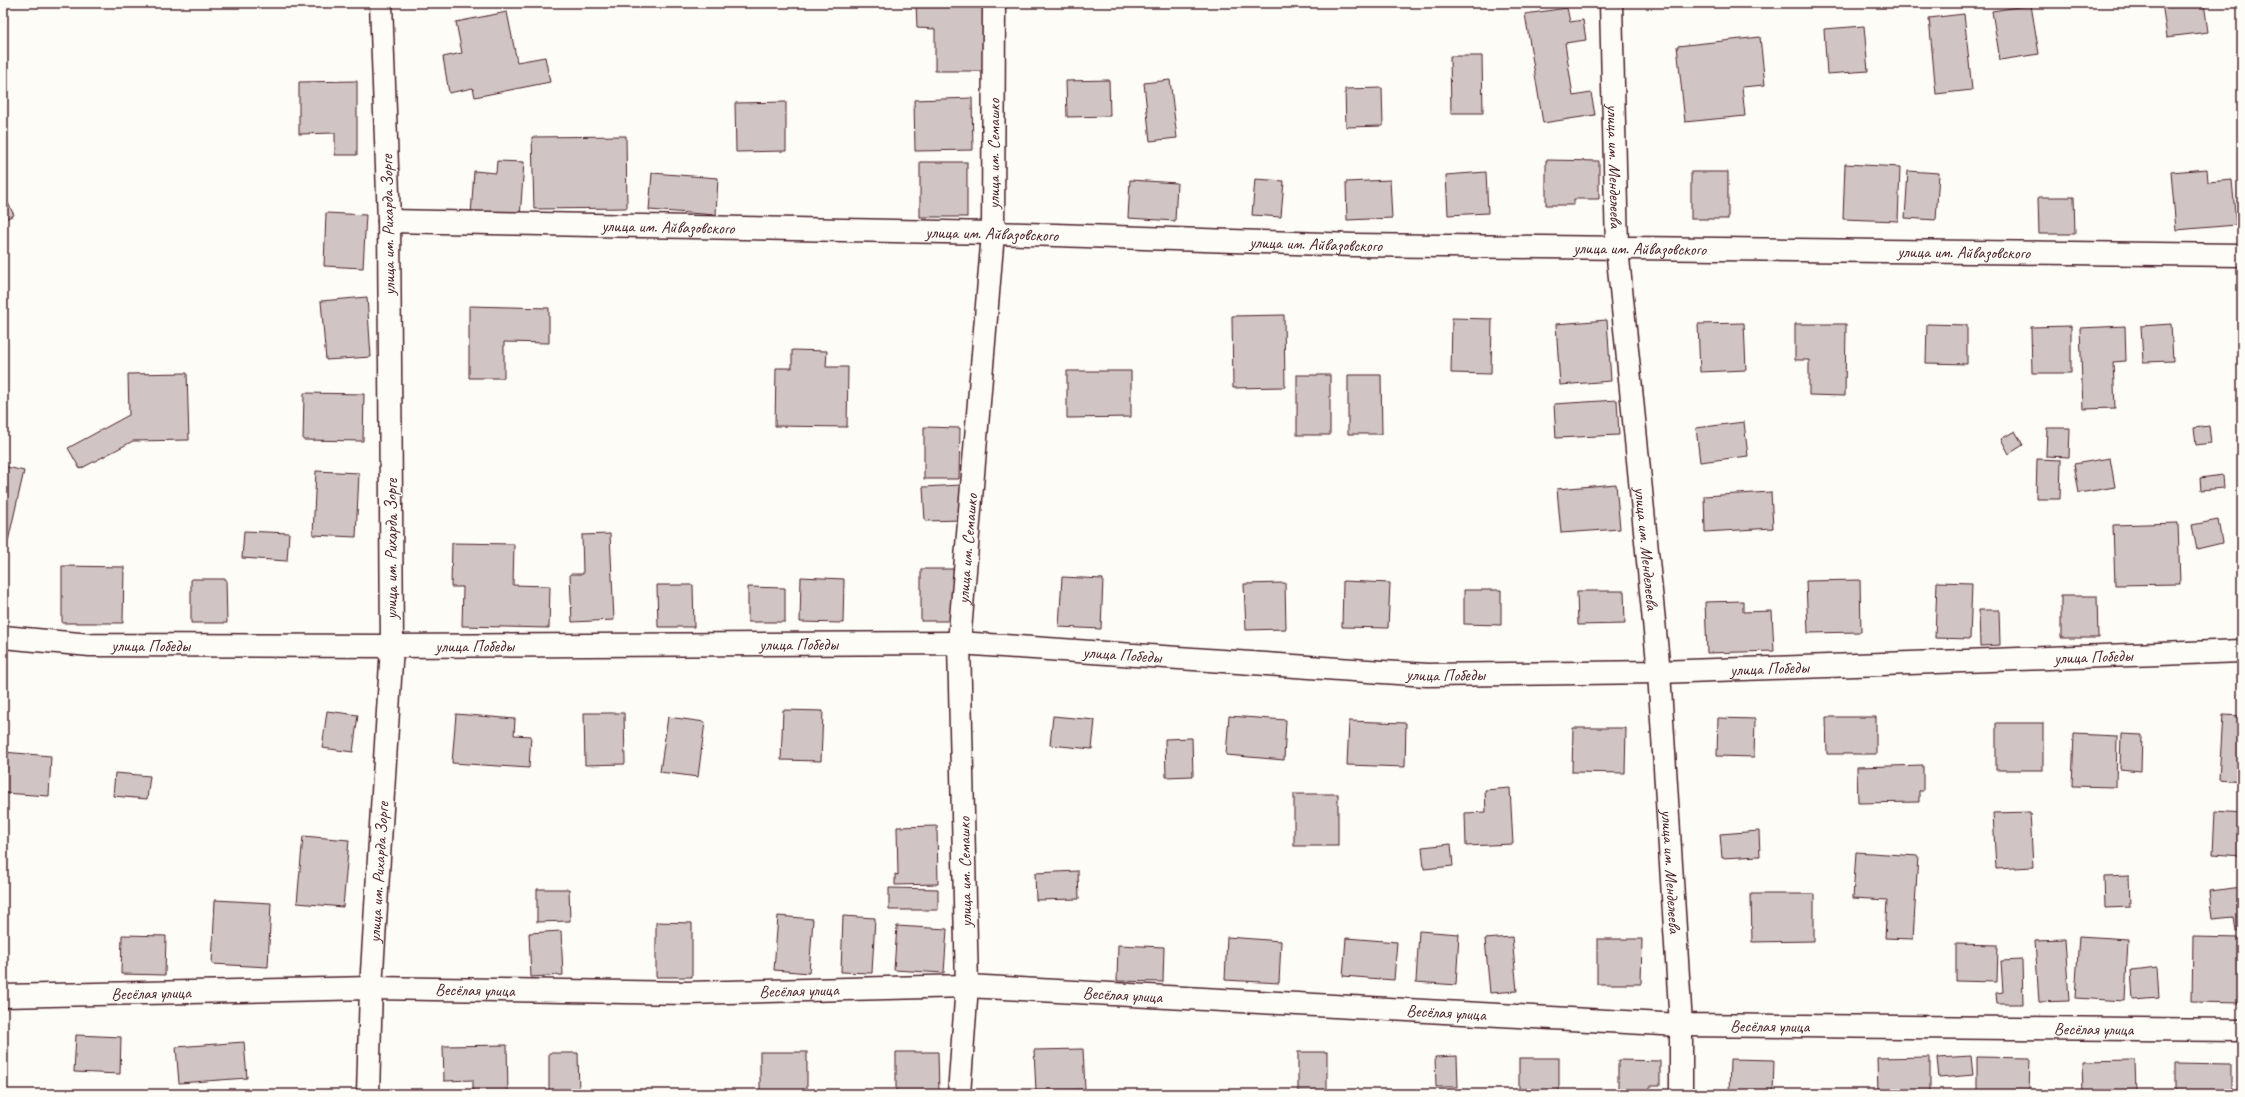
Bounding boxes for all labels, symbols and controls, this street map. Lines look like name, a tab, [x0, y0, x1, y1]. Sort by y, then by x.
street label: улица им. Семашко	[983, 98, 1004, 210]
street label: улица им. Менделеева	[1603, 103, 1627, 229]
street label: улица им. Рихарда Зорге	[376, 153, 400, 297]
street label: улица им. Айвазовского	[600, 215, 736, 239]
street label: улица им. Айвазовского	[924, 221, 1060, 246]
street label: улица им. Айвазовского	[1248, 231, 1383, 256]
street label: улица им. Айвазовского	[1572, 237, 1707, 260]
street label: улица им. Айвазовского	[1896, 241, 2031, 264]
street label: улица им. Рихарда Зорге	[381, 477, 402, 620]
street label: улица им. Менделеева	[1630, 485, 1663, 612]
street label: улица им. Семашко	[952, 492, 982, 606]
street label: улица Победы	[758, 633, 840, 655]
street label: улица Победы	[110, 635, 192, 656]
street label: улица Победы	[434, 635, 516, 656]
street label: улица Победы	[1081, 641, 1164, 667]
street label: улица Победы	[2053, 644, 2135, 668]
street label: улица Победы	[1729, 656, 1811, 680]
street label: улица Победы	[1405, 663, 1487, 686]
street label: улица им. Рихарда Зорге	[363, 800, 393, 944]
street label: улица им. Менделеева	[1657, 808, 1686, 935]
street label: улица им. Семашко	[954, 816, 976, 928]
street label: Весёлая улица	[435, 979, 516, 1001]
street label: Весёлая улица	[759, 979, 840, 1002]
street label: Весёлая улица	[111, 981, 192, 1004]
street label: Весёлая улица	[1082, 982, 1164, 1007]
street label: Весёлая улица	[1406, 1000, 1488, 1025]
street label: Весёлая улица	[1730, 1015, 1811, 1037]
street label: Весёлая улица	[2054, 1018, 2135, 1040]

